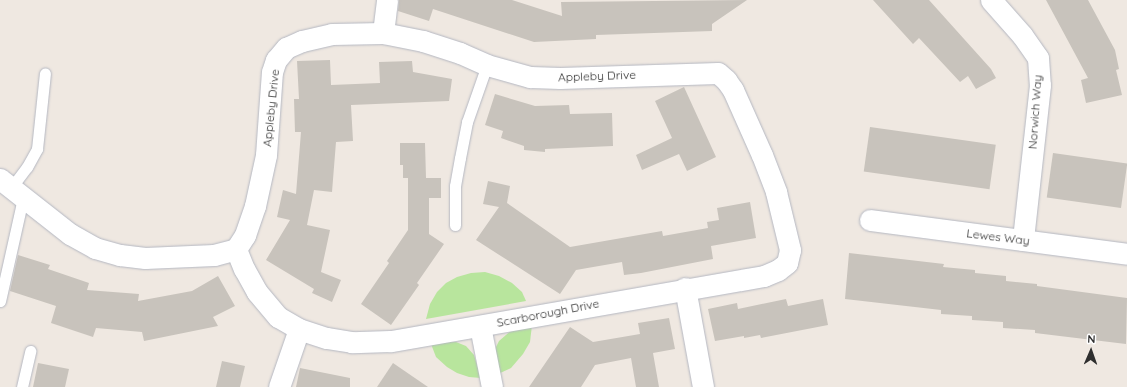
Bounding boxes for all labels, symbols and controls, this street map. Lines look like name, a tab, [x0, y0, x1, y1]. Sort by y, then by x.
street label: Appleby Drive	[558, 67, 636, 85]
street label: Appleby Drive	[260, 68, 282, 148]
street label: Norwich Way	[1025, 74, 1045, 150]
street label: Lewes Way	[966, 226, 1030, 248]
street label: Scarborough Drive	[496, 296, 600, 330]
north arrow	[1071, 331, 1111, 371]
text: N	[1087, 332, 1096, 346]

